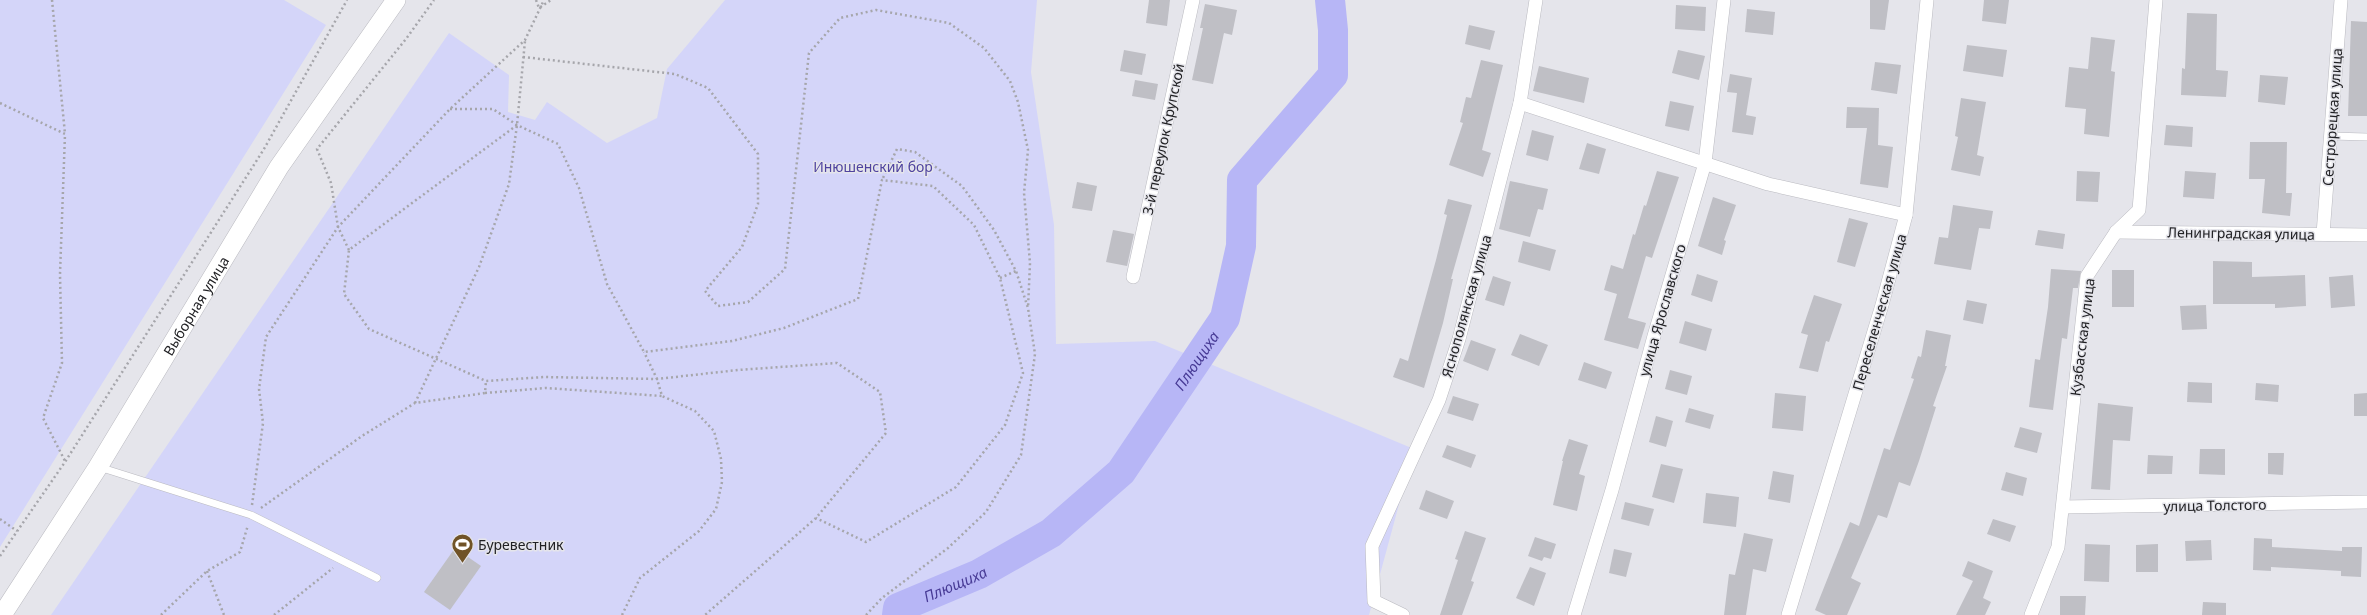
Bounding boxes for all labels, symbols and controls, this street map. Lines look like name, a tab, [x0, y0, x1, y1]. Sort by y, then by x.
street label: Сестрорецкая улица	[2318, 47, 2346, 187]
street label: 3-й переулок Крупской	[1138, 62, 1188, 216]
park label: Инюшенский бор	[813, 157, 933, 176]
street label: Ленинградская улица	[2167, 222, 2315, 244]
street label: Переселенческая улица	[1847, 231, 1911, 393]
street label: Яснополянская улица	[1437, 232, 1495, 380]
street label: улица Ярославского	[1634, 242, 1690, 378]
street label: Выборная улица	[158, 252, 233, 359]
street label: Кузбасская улица	[2065, 277, 2099, 397]
water label: Плющиха	[1169, 327, 1224, 394]
street label: улица Толстого	[2163, 495, 2267, 515]
sports icon: Буревестник	[450, 531, 476, 564]
place label: Буревестник	[478, 535, 564, 554]
water label: Плющиха	[920, 561, 991, 606]

